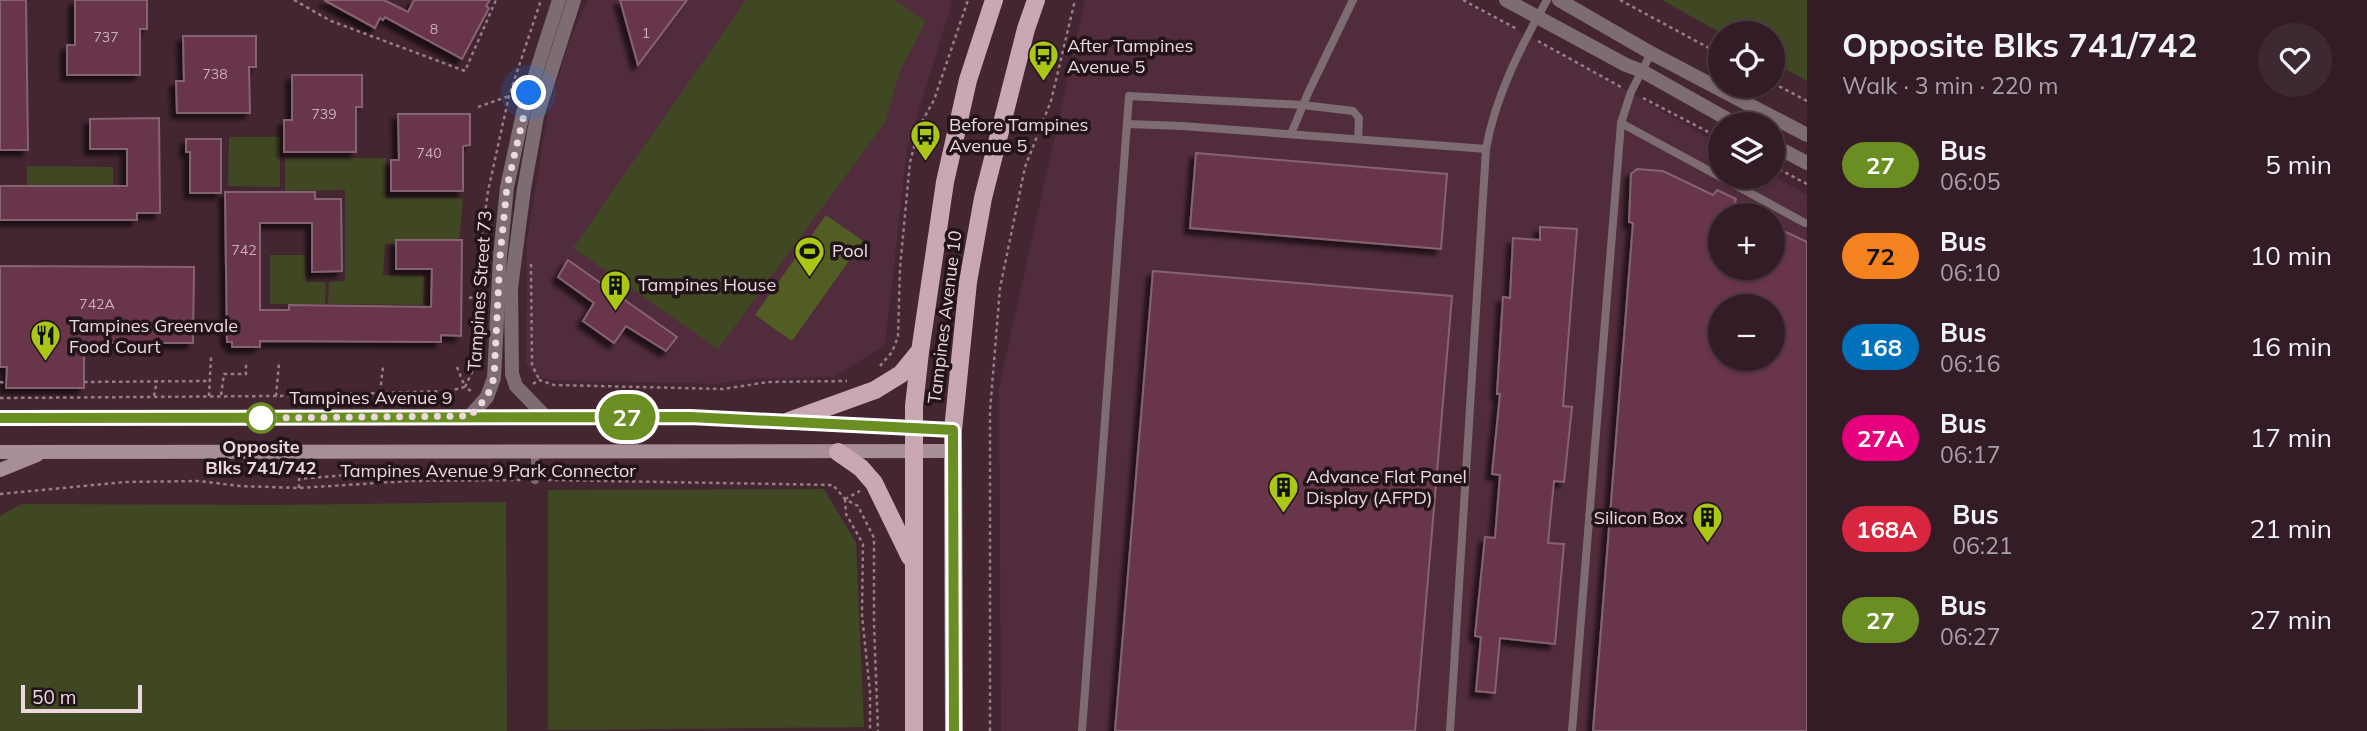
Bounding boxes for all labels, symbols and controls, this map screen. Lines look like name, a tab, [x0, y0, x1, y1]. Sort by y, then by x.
house number: 8	[430, 20, 438, 38]
map controls	[1708, 21, 1785, 371]
button: locate	[1708, 21, 1785, 98]
button: heart	[2258, 23, 2332, 97]
house number: 1	[642, 24, 650, 42]
text: Opposite Blks 741/742	[1842, 24, 2197, 65]
house number: 737	[93, 28, 119, 46]
place label: After Tampines Avenue 5	[1067, 34, 1194, 78]
bus stop icon: After Tampines Avenue 5	[1027, 39, 1061, 83]
house number: 738	[202, 65, 228, 83]
text: Walk · 3 min · 220 m	[1842, 71, 2059, 100]
your location	[511, 75, 546, 110]
house number: 739	[311, 105, 337, 123]
button: layers	[1708, 112, 1785, 189]
place label: Before Tampines Avenue 5	[949, 113, 1089, 157]
bus stop icon: Before Tampines Avenue 5	[909, 118, 943, 162]
text: Bus	[1940, 134, 1986, 167]
house number: 740	[416, 144, 442, 162]
text: 5 min	[2265, 148, 2332, 181]
text: 27	[1866, 150, 1895, 180]
text: 06:05	[1940, 167, 2000, 196]
button: +	[1708, 203, 1785, 280]
street label: Tampines Street 73	[462, 210, 497, 372]
text: Bus	[1940, 225, 1986, 258]
street label: Tampines Avenue 10	[922, 229, 967, 405]
sports icon: Pool	[792, 234, 826, 278]
place label: Pool	[832, 239, 868, 262]
text: 10 min	[2250, 239, 2332, 272]
house number: 742	[231, 241, 257, 259]
text: 72	[1866, 241, 1895, 271]
text: 06:10	[1940, 258, 2000, 287]
building icon: Tampines House	[598, 268, 632, 312]
place label: Tampines House	[638, 273, 776, 296]
button: −	[1708, 294, 1785, 371]
house number: 742A	[79, 295, 115, 313]
place label: Tampines Greenvale Food Court	[69, 314, 238, 358]
text: Bus	[1940, 316, 1986, 349]
restaurant icon: Tampines Greenvale Food Court	[29, 319, 63, 363]
text: 16 min	[2250, 330, 2332, 363]
text: 168	[1859, 332, 1902, 362]
text: 06:16	[1940, 349, 2000, 378]
street label: Tampines Avenue 9	[289, 386, 453, 409]
line badge: 27	[596, 394, 658, 440]
text: 27	[613, 402, 641, 432]
marker: Opposite Blks 741/742	[246, 403, 276, 433]
text: Bus	[1940, 407, 1986, 440]
text: 17 min	[2250, 421, 2332, 454]
text: 27A	[1857, 423, 1904, 453]
place label: Opposite Blks 741/742	[205, 435, 317, 479]
text: 06:17	[1940, 440, 2000, 469]
street label: Tampines Avenue 9 Park Connector	[340, 459, 636, 482]
place label: Advance Flat Panel Display (AFPD)	[1306, 465, 1467, 509]
building icon: Advance Flat Panel Display (AFPD)	[1266, 470, 1300, 514]
text: Bus	[1952, 498, 1999, 531]
building icon: Silicon Box	[1690, 501, 1724, 545]
place label: Silicon Box	[1594, 506, 1684, 529]
text: 21 min	[2250, 512, 2332, 545]
text: 168A	[1856, 514, 1917, 544]
text: 06:21	[1952, 531, 2013, 560]
text: Bus	[1940, 589, 1986, 622]
text: 27 min	[2250, 603, 2332, 636]
text: 27	[1866, 605, 1895, 635]
text: 06:27	[1940, 622, 2000, 651]
scale bar	[21, 682, 142, 714]
text: 50 m	[32, 685, 76, 709]

